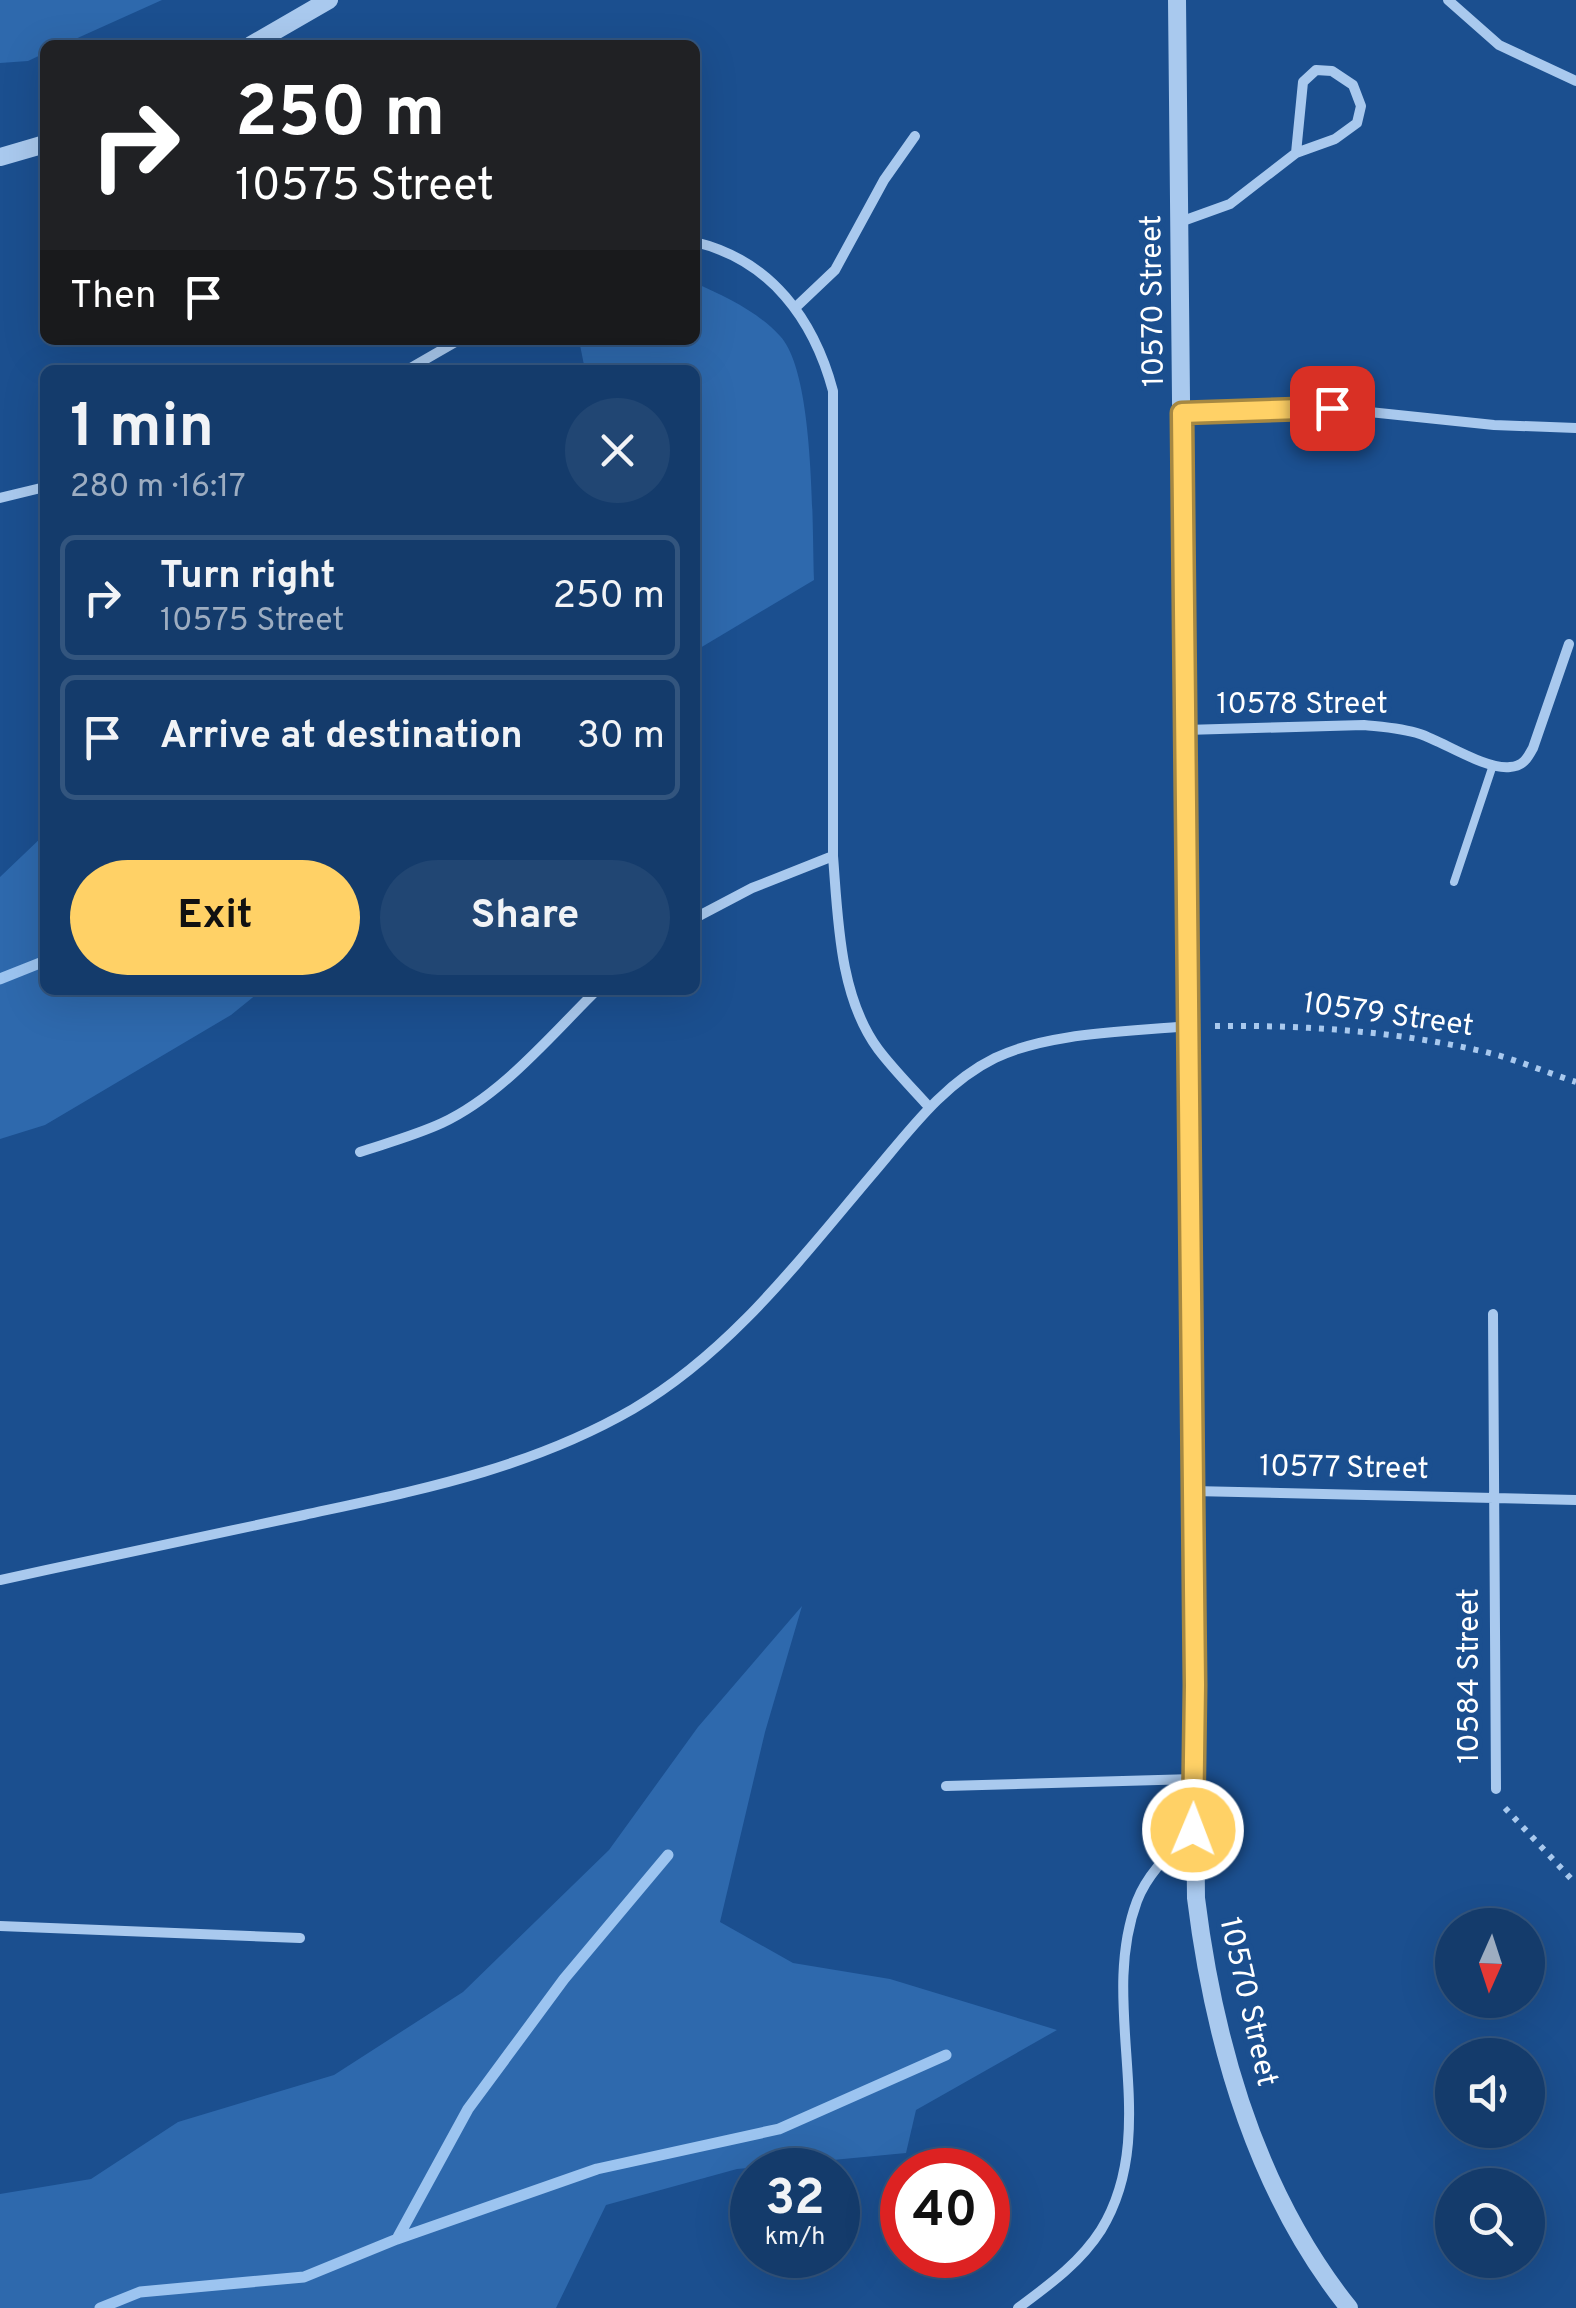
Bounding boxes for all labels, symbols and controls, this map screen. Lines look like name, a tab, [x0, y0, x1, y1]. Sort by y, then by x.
text: 250 m	[235, 72, 445, 161]
icon: right	[70, 80, 200, 210]
text: 10575 Street	[235, 159, 494, 216]
street label: 10570 Street	[1134, 214, 1174, 388]
icon: arrive	[176, 270, 231, 325]
text: Then	[70, 273, 156, 322]
pin	[1290, 366, 1375, 451]
icon: arrive	[1305, 381, 1360, 436]
text: 1 min	[70, 392, 214, 468]
button: close	[565, 398, 670, 503]
text: 280 m · 16:17	[70, 468, 246, 508]
text: Turn right	[160, 553, 335, 602]
icon: right	[75, 570, 130, 625]
text: 250 m	[553, 573, 665, 622]
text: 10575 Street	[160, 602, 344, 642]
street label: 10578 Street	[1216, 687, 1388, 724]
icon: arrive	[75, 710, 130, 765]
text: Arrive at destination	[160, 713, 523, 762]
text: 30 m	[577, 713, 665, 762]
button: Exit	[70, 860, 360, 975]
button: Share	[380, 860, 670, 975]
street label: 10579 Street	[1300, 986, 1476, 1046]
street label: 10577 Street	[1259, 1449, 1429, 1489]
street label: 10584 Street	[1452, 1588, 1489, 1764]
position arrow	[1141, 1778, 1245, 1882]
north arrow	[1435, 1908, 1545, 2018]
map controls	[1435, 1908, 1545, 2278]
street label: 10570 Street	[1210, 1914, 1284, 2090]
button: sound	[1435, 2038, 1545, 2148]
speed limit sign: 40	[880, 2148, 1010, 2278]
button: search	[1435, 2168, 1545, 2278]
text: 32	[765, 2169, 825, 2232]
text: km/h	[765, 2222, 825, 2254]

